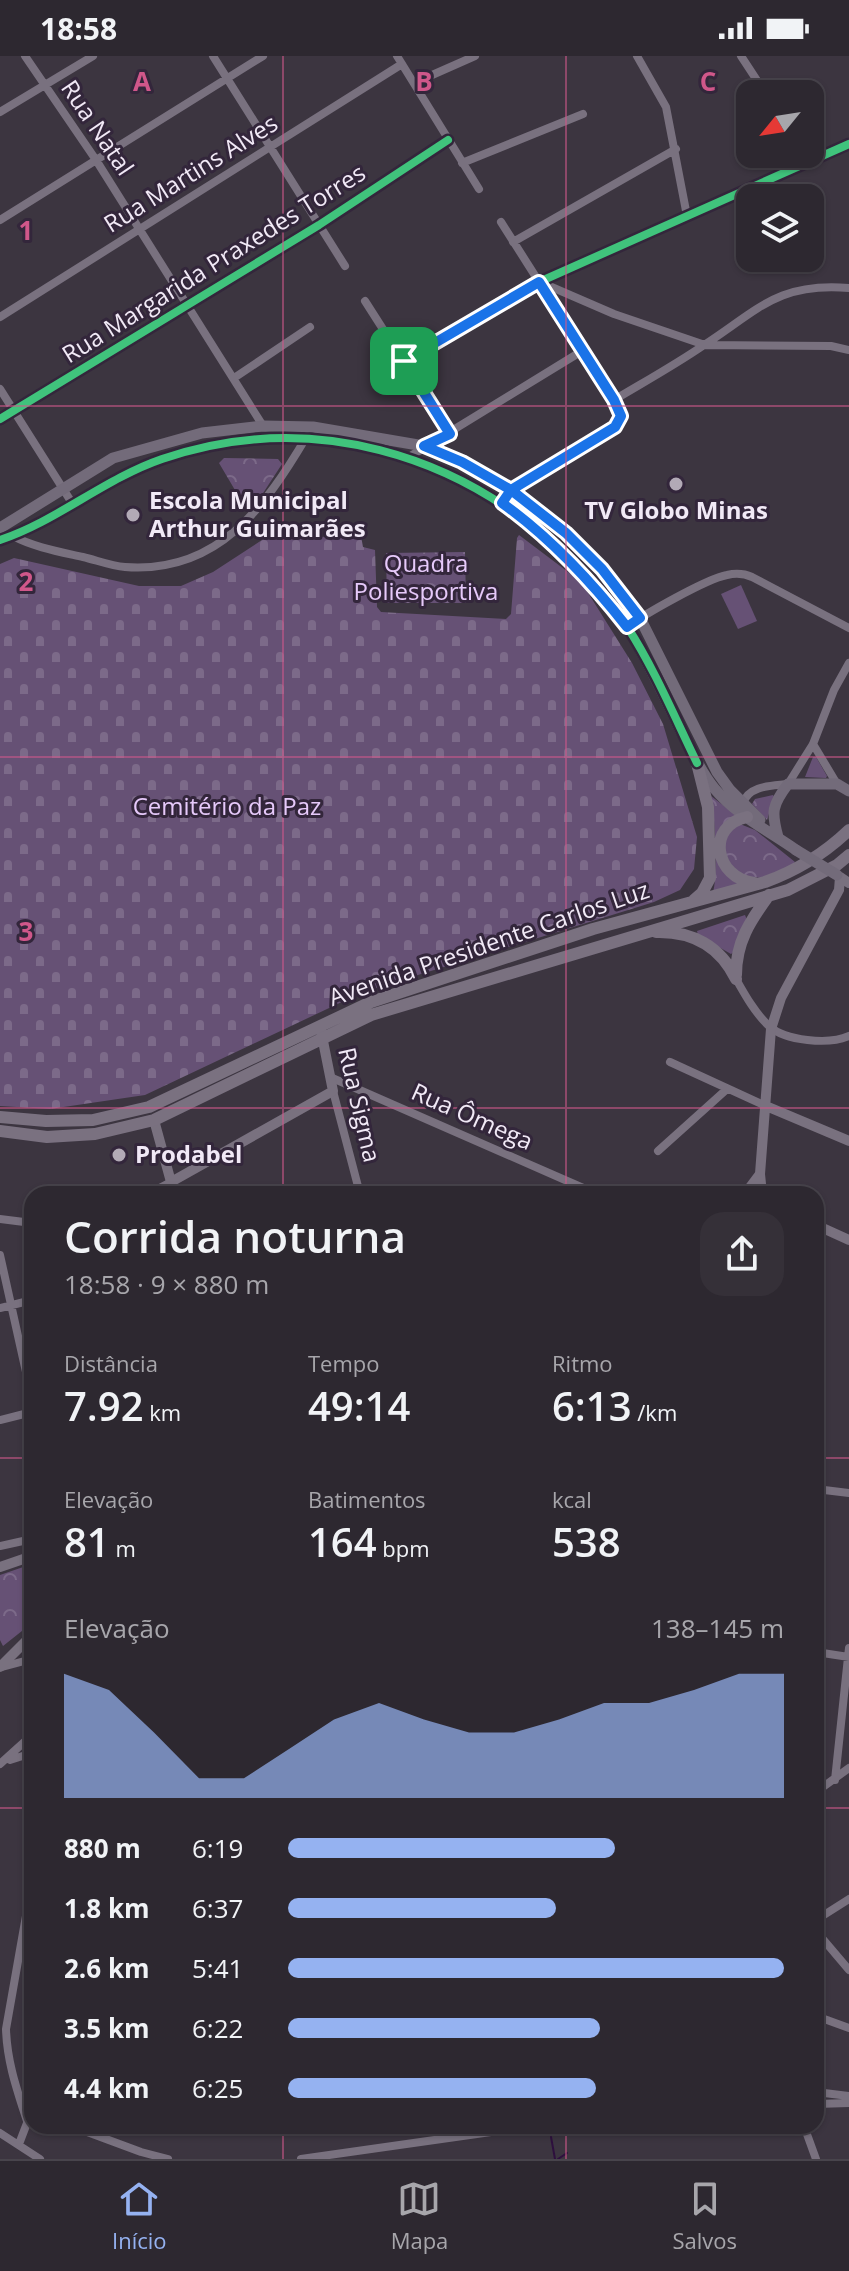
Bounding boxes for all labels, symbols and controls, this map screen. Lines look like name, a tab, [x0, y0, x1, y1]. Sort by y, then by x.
text: 18:58	[40, 8, 117, 49]
text: A	[133, 63, 151, 99]
text: B	[415, 63, 433, 99]
text: C	[700, 63, 716, 99]
street label: Rua Natal	[54, 73, 142, 181]
north arrow	[736, 80, 824, 168]
map controls	[736, 80, 824, 272]
street label: Rua Martins Alves	[97, 106, 283, 239]
street label: Rua Margarida Praxedes Torres	[55, 155, 371, 370]
button: layers	[736, 184, 824, 272]
text: 1	[19, 212, 33, 248]
pin	[370, 327, 438, 395]
icon: arrive	[382, 339, 426, 383]
marker: TV Globo Minas	[667, 475, 685, 493]
place label: Escola Municipal Arthur Guimarães	[149, 483, 366, 544]
place label: TV Globo Minas	[584, 493, 768, 526]
marker: Escola Municipal Arthur Guimarães	[124, 506, 142, 524]
park label: Quadra Poliesportiva	[354, 546, 498, 607]
text: 2	[19, 563, 34, 599]
park label: Cemitério da Paz	[133, 789, 321, 822]
street label: Avenida Presidente Carlos Luz	[324, 872, 653, 1013]
text: 3	[19, 913, 33, 949]
street label: Rua Sigma	[331, 1044, 390, 1165]
street label: Rua Ômega	[407, 1074, 539, 1157]
place label: Prodabel	[135, 1137, 242, 1170]
marker: Prodabel	[110, 1146, 128, 1164]
text: Corrida noturna	[64, 1206, 406, 1266]
button: share	[700, 1212, 784, 1296]
text: 18:58 · 9 × 880 m	[64, 1266, 269, 1302]
text: Distância	[64, 1348, 158, 1378]
text: Tempo	[308, 1348, 380, 1378]
text: Ritmo	[552, 1348, 613, 1378]
text: 7.92	[64, 1378, 144, 1433]
text: 49:14	[308, 1378, 410, 1433]
text: 6:13	[552, 1378, 632, 1433]
text: km	[144, 1397, 181, 1427]
text: /km	[632, 1397, 677, 1427]
text: Elevação	[64, 1484, 153, 1514]
text: Batimentos	[308, 1484, 426, 1514]
text: kcal	[552, 1484, 592, 1514]
text: 81	[64, 1514, 110, 1569]
text: 164	[308, 1514, 377, 1569]
text: 538	[552, 1514, 621, 1569]
text: m	[110, 1533, 136, 1563]
text: bpm	[377, 1533, 430, 1563]
text: Elevação	[64, 1610, 170, 1646]
text: 138–145 m	[651, 1610, 784, 1646]
text: 880 m	[64, 1830, 141, 1866]
text: 6:19	[192, 1830, 243, 1866]
text: 1.8 km	[64, 1890, 150, 1926]
text: 6:37	[192, 1890, 243, 1926]
text: 2.6 km	[64, 1950, 150, 1986]
text: 5:41	[192, 1950, 243, 1986]
text: 3.5 km	[64, 2010, 150, 2046]
text: 6:22	[192, 2010, 243, 2046]
text: 4.4 km	[64, 2070, 150, 2106]
text: 6:25	[192, 2070, 243, 2106]
tab: Início	[112, 2177, 167, 2255]
tab: Mapa	[391, 2177, 448, 2255]
tab: Salvos	[672, 2177, 737, 2255]

